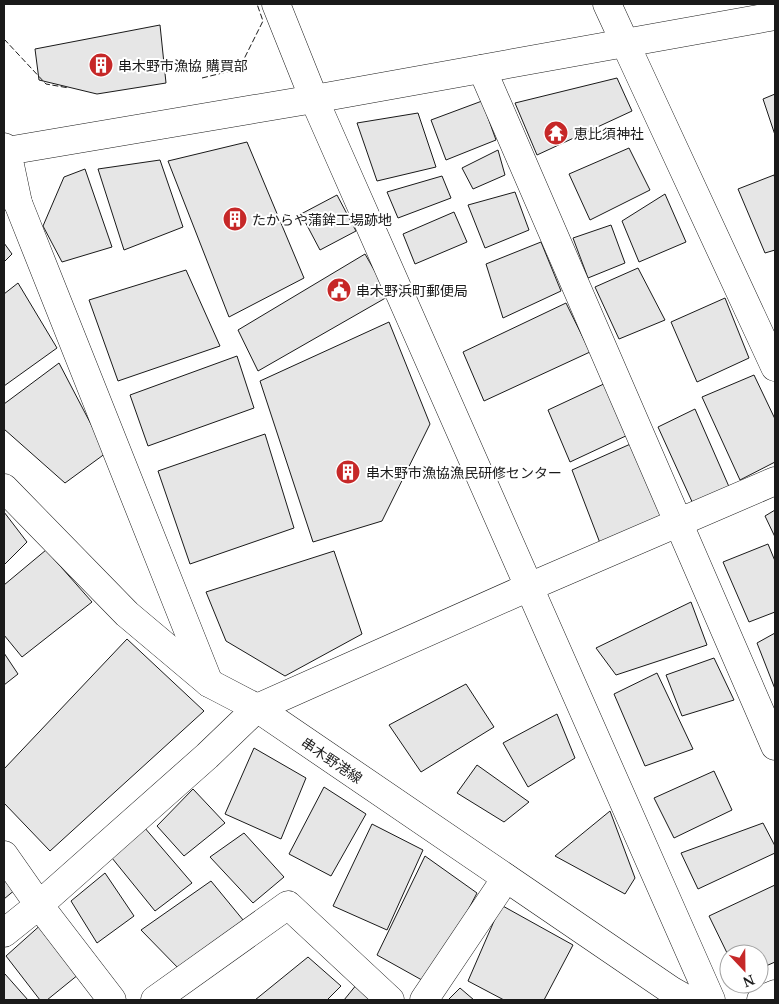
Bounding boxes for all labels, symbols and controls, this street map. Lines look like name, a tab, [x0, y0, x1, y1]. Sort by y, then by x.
building icon: 串木野市漁協 購買部	[88, 52, 114, 78]
place label: 串木野市漁協 購買部	[118, 56, 248, 75]
temple icon: 恵比須神社	[543, 120, 569, 146]
place label: 恵比須神社	[574, 124, 644, 143]
building icon: たからや蒲鉾工場跡地	[222, 206, 248, 232]
place label: たからや蒲鉾工場跡地	[252, 210, 392, 229]
public building icon: 串木野浜町郵便局	[326, 277, 352, 303]
place label: 串木野浜町郵便局	[356, 281, 468, 300]
building icon: 串木野市漁協漁民研修センター	[335, 459, 361, 485]
place label: 串木野市漁協漁民研修センター	[366, 463, 562, 482]
street label: 串木野港線	[298, 733, 366, 787]
north arrow	[719, 944, 769, 994]
text: N	[740, 971, 758, 992]

